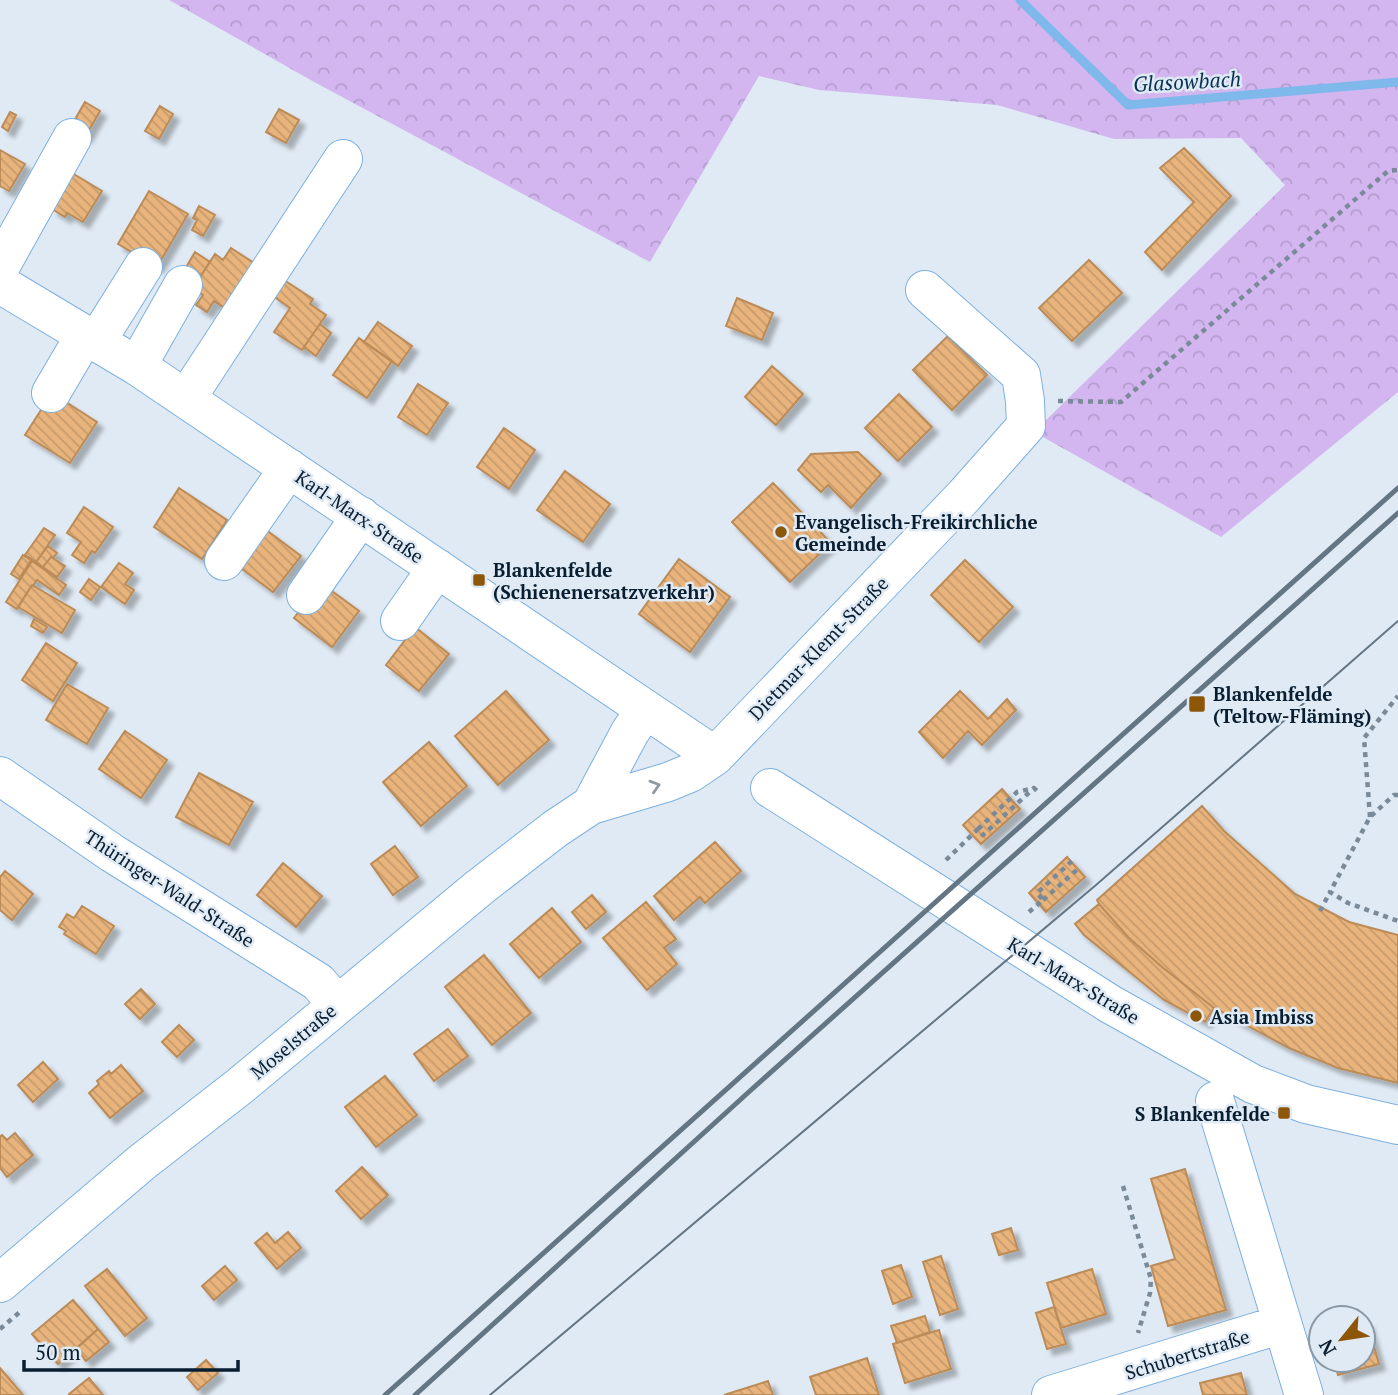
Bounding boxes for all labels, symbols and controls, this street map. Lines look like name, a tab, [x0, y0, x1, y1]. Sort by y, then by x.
water label: Glasowbach	[1132, 64, 1242, 98]
street label: Karl-Marx-Straße	[291, 464, 429, 568]
place label: Evangelisch-Freikirchliche Gemeinde	[795, 509, 1038, 556]
marker: Evangelisch-Freikirchliche Gemeinde	[773, 524, 789, 540]
place label: Blankenfelde (Schienenersatzverkehr)	[493, 557, 715, 604]
street label: Dietmar-Klemt-Straße	[743, 571, 893, 725]
marker: Blankenfelde (Schienenersatzverkehr)	[471, 572, 487, 588]
place label: Blankenfelde (Teltow-Fläming)	[1213, 681, 1371, 728]
marker: Blankenfelde (Teltow-Fläming)	[1187, 694, 1207, 714]
one-way arrow	[649, 779, 661, 794]
street label: Thüringer-Wald-Straße	[80, 824, 260, 952]
street label: Karl-Marx-Straße	[1003, 931, 1145, 1029]
street label: Moselstraße	[245, 998, 341, 1084]
place label: Asia Imbiss	[1210, 1004, 1314, 1029]
marker: Asia Imbiss	[1188, 1008, 1204, 1024]
place label: S Blankenfelde	[1135, 1101, 1270, 1126]
marker: S Blankenfelde	[1276, 1105, 1292, 1121]
north arrow	[1307, 1304, 1377, 1374]
street label: Schubertstraße	[1122, 1323, 1252, 1385]
scale bar	[24, 1328, 238, 1372]
text: N	[1312, 1335, 1341, 1360]
text: 50 m	[35, 1338, 81, 1366]

